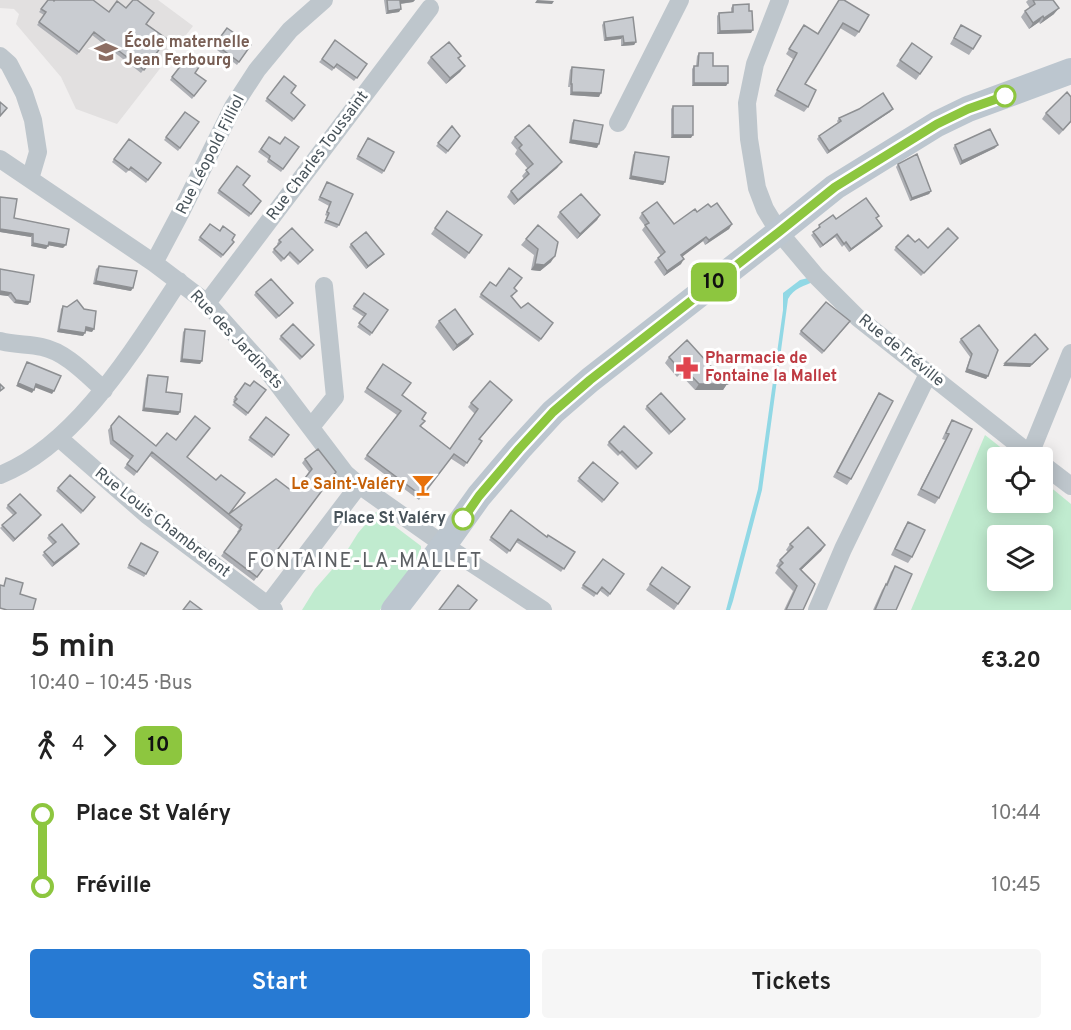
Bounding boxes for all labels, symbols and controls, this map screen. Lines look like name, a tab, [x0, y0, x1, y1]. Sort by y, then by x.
place label: École maternelle Jean Ferbourg	[124, 31, 250, 71]
school or university icon: École maternelle Jean Ferbourg	[93, 39, 119, 65]
unlabelled marker	[994, 85, 1016, 107]
street label: Rue Charles Toussaint	[263, 87, 373, 225]
street label: Rue Léopold Filliol	[172, 92, 250, 218]
line badge: 10	[687, 262, 741, 302]
text: 10	[703, 269, 725, 296]
street label: Rue des Jardinets	[185, 286, 287, 394]
street label: Rue de Fréville	[854, 310, 948, 392]
place label: Pharmacie de Fontaine la Mallet	[705, 349, 837, 387]
pharmacy icon: Pharmacie de Fontaine la Mallet	[674, 355, 700, 381]
map controls	[987, 447, 1053, 591]
button: locate	[987, 447, 1053, 513]
street label: Rue Louis Chambrelent	[90, 464, 234, 582]
bar icon: Le Saint-Valéry	[410, 472, 436, 498]
place label: Le Saint-Valéry	[291, 475, 405, 495]
marker: Place St Valéry	[452, 508, 474, 530]
place label: Place St Valéry	[333, 509, 446, 529]
button: layers	[987, 525, 1053, 591]
district label: FONTAINE-LA-MALLET	[247, 549, 483, 575]
text: 5 min	[30, 627, 115, 669]
text: €3.20	[981, 648, 1041, 675]
text: 10:40 – 10:45 · Bus	[30, 671, 192, 697]
icon: walk	[30, 729, 63, 762]
icon: forward	[93, 729, 126, 762]
text: 4	[72, 732, 84, 758]
text: 10	[147, 732, 170, 759]
text: Place St Valéry	[76, 801, 231, 828]
text: 10:44	[991, 801, 1041, 827]
text: Fréville	[76, 873, 151, 900]
text: 10:45	[991, 873, 1041, 899]
button: Start	[30, 949, 530, 1018]
button: Tickets	[542, 949, 1041, 1018]

